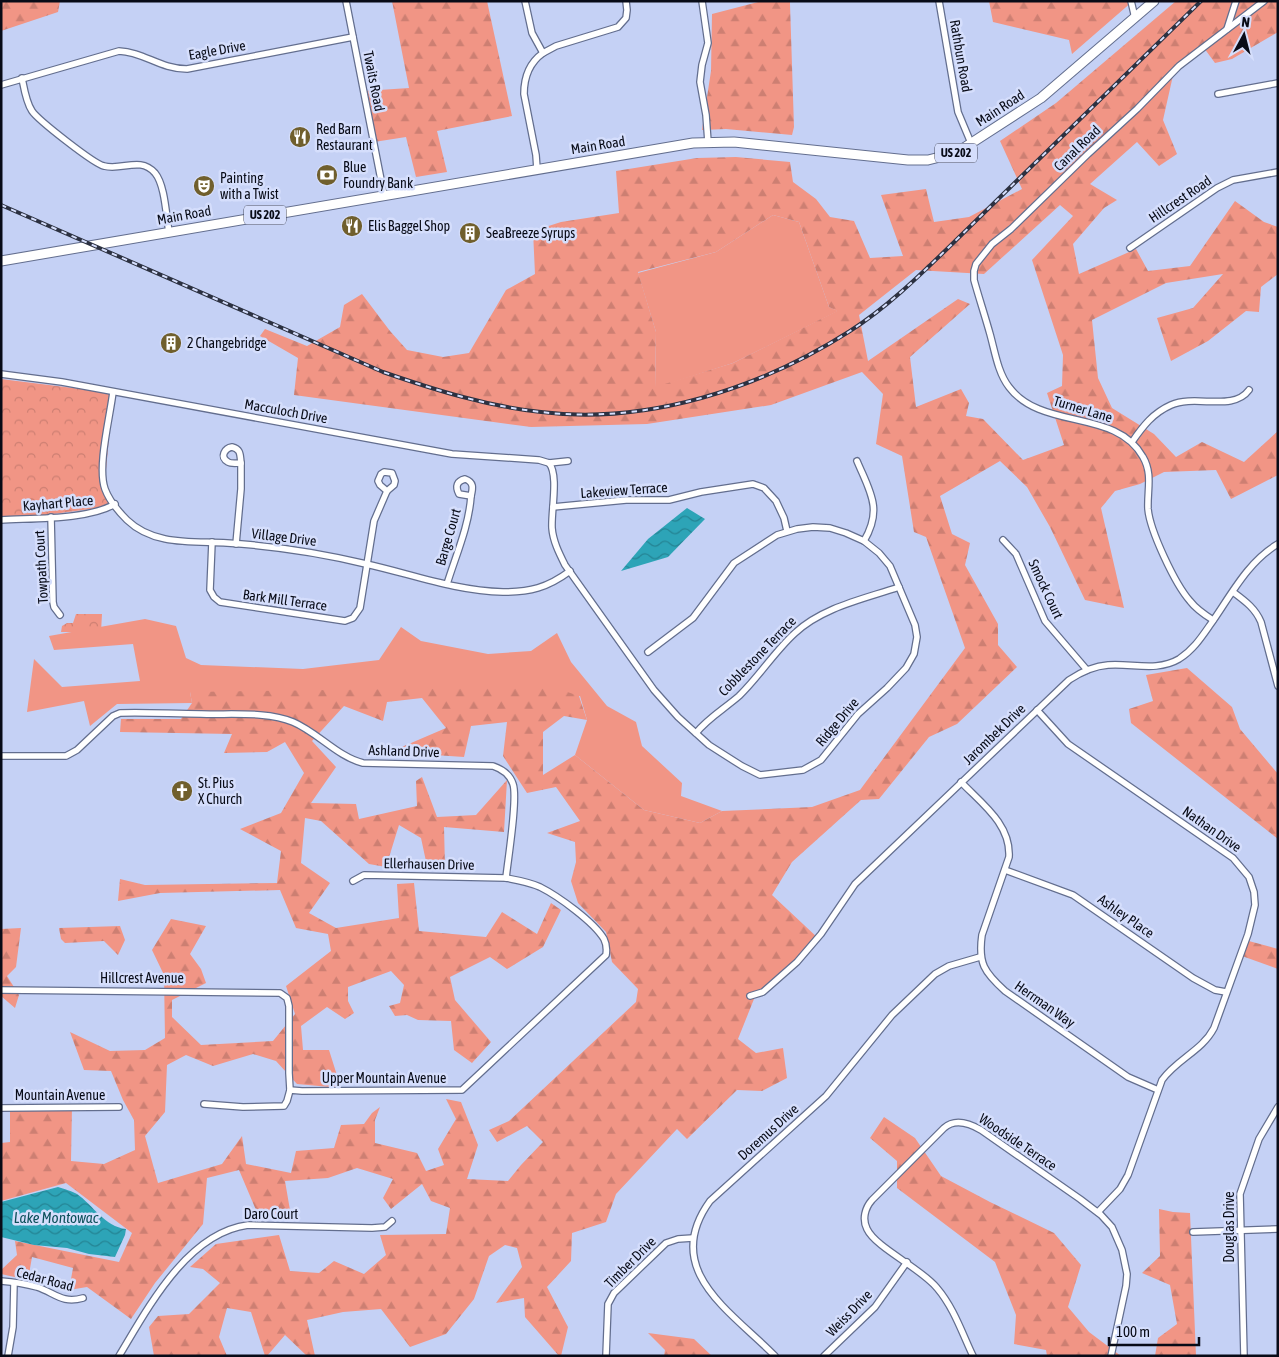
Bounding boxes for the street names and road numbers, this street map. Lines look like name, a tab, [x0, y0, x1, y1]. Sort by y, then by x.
street label: Rathbun Road	[947, 19, 975, 93]
street label: Eagle Drive	[187, 37, 247, 63]
street label: Twaits Road	[360, 49, 388, 113]
street label: Main Road	[973, 86, 1027, 130]
street label: Canal Road	[1050, 122, 1104, 174]
street label: Main Road	[570, 133, 626, 157]
road number: US 202	[935, 144, 977, 162]
street label: Hillcrest Road	[1146, 172, 1214, 226]
street label: Main Road	[156, 202, 212, 228]
road number: US 202	[244, 206, 286, 224]
street label: Turner Lane	[1052, 392, 1114, 426]
street label: Macculoch Drive	[243, 396, 329, 426]
street label: Lakeview Terrace	[580, 479, 668, 501]
street label: Kayhart Place	[22, 492, 94, 514]
street label: Barge Court	[432, 507, 464, 567]
street label: Village Drive	[251, 525, 317, 549]
street label: Towpath Court	[31, 530, 51, 604]
street label: Smock Court	[1025, 557, 1067, 621]
street label: Bark Mill Terrace	[242, 586, 328, 614]
street label: Cobblestone Terrace	[715, 613, 799, 699]
street label: Ridge Drive	[812, 695, 862, 749]
street label: Jarombek Drive	[960, 700, 1028, 768]
street label: Ashland Drive	[368, 742, 440, 760]
street label: Nathan Drive	[1180, 803, 1244, 855]
street label: Ellerhausen Drive	[383, 855, 475, 873]
street label: Ashley Place	[1095, 891, 1157, 941]
street label: Hillcrest Avenue	[100, 970, 184, 986]
street label: Herrman Way	[1012, 977, 1078, 1031]
street label: Upper Mountain Avenue	[322, 1070, 446, 1086]
street label: Mountain Avenue	[15, 1087, 105, 1103]
street label: Doremus Drive	[734, 1101, 802, 1163]
street label: Woodside Terrace	[976, 1110, 1060, 1174]
street label: Douglas Drive	[1221, 1191, 1237, 1263]
street label: Daro Court	[244, 1206, 298, 1222]
street label: Timber Drive	[601, 1233, 659, 1291]
street label: Cedar Road	[15, 1264, 75, 1294]
street label: Weiss Drive	[823, 1286, 875, 1340]

